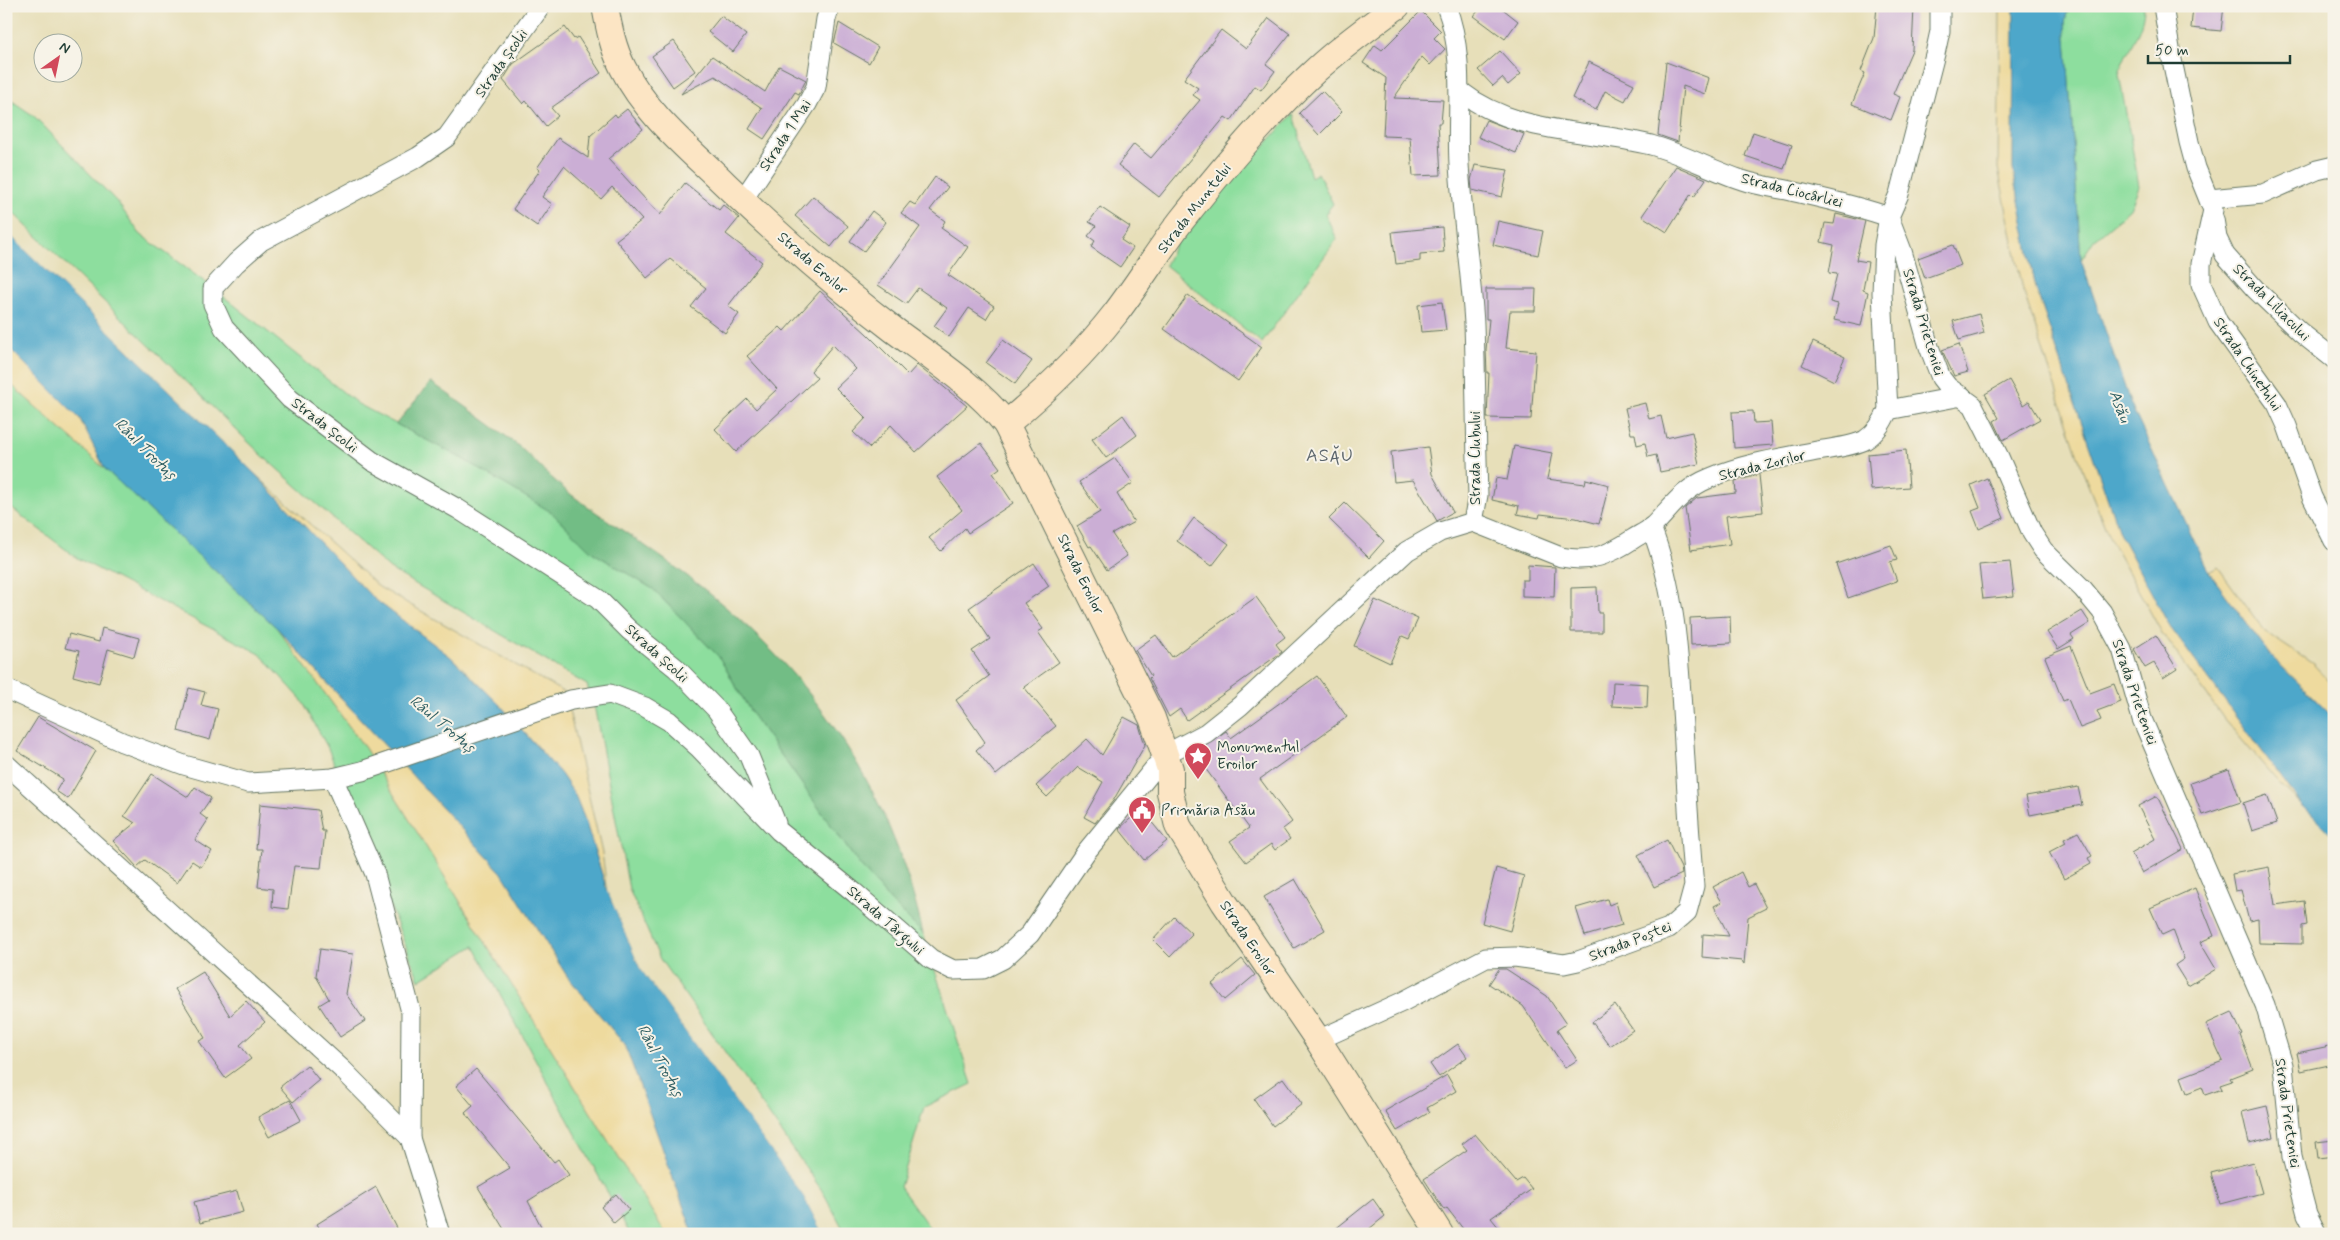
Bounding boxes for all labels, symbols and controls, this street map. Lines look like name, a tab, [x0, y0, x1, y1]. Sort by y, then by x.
street label: Strada Școlii	[471, 25, 533, 102]
north arrow	[32, 32, 82, 82]
scale bar	[2148, 32, 2290, 64]
text: N	[56, 38, 73, 58]
text: 50 m	[2155, 41, 2189, 61]
street label: Strada 1 Mai	[755, 96, 817, 175]
street label: Strada Muntelui	[1153, 159, 1236, 258]
street label: Strada Ciocârliei	[1739, 169, 1845, 213]
street label: Strada Eroilor	[773, 228, 852, 300]
street label: Strada Liliacului	[2228, 260, 2314, 346]
street label: Strada Prieteniei	[1897, 266, 1949, 378]
street label: Strada Chinetului	[2208, 314, 2286, 415]
water label: Asău	[2104, 387, 2136, 426]
street label: Strada Școlii	[287, 393, 362, 458]
street label: Strada Clubului	[1466, 411, 1486, 505]
water label: Râul Trotuș	[110, 414, 182, 486]
district label: ASĂU	[1306, 444, 1354, 468]
street label: Strada Zorilor	[1717, 445, 1808, 486]
street label: Strada Eroilor	[1052, 531, 1109, 619]
street label: Strada Școlii	[620, 620, 693, 688]
street label: Strada Prieteniei	[2107, 637, 2162, 748]
water label: Râul Trotuș	[405, 691, 480, 759]
place label: Monumentul Eroilor	[1217, 738, 1299, 775]
place icon: Monumentul Eroilor	[1183, 741, 1213, 780]
public building icon: Primăria Asău	[1127, 795, 1157, 834]
place label: Primăria Asău	[1161, 801, 1255, 821]
street label: Strada Târgului	[842, 882, 928, 961]
street label: Strada Eroilor	[1215, 897, 1280, 981]
street label: Strada Poștei	[1586, 917, 1675, 967]
water label: Râul Trotuș	[632, 1021, 688, 1102]
street label: Strada Prieteniei	[2269, 1057, 2305, 1169]

